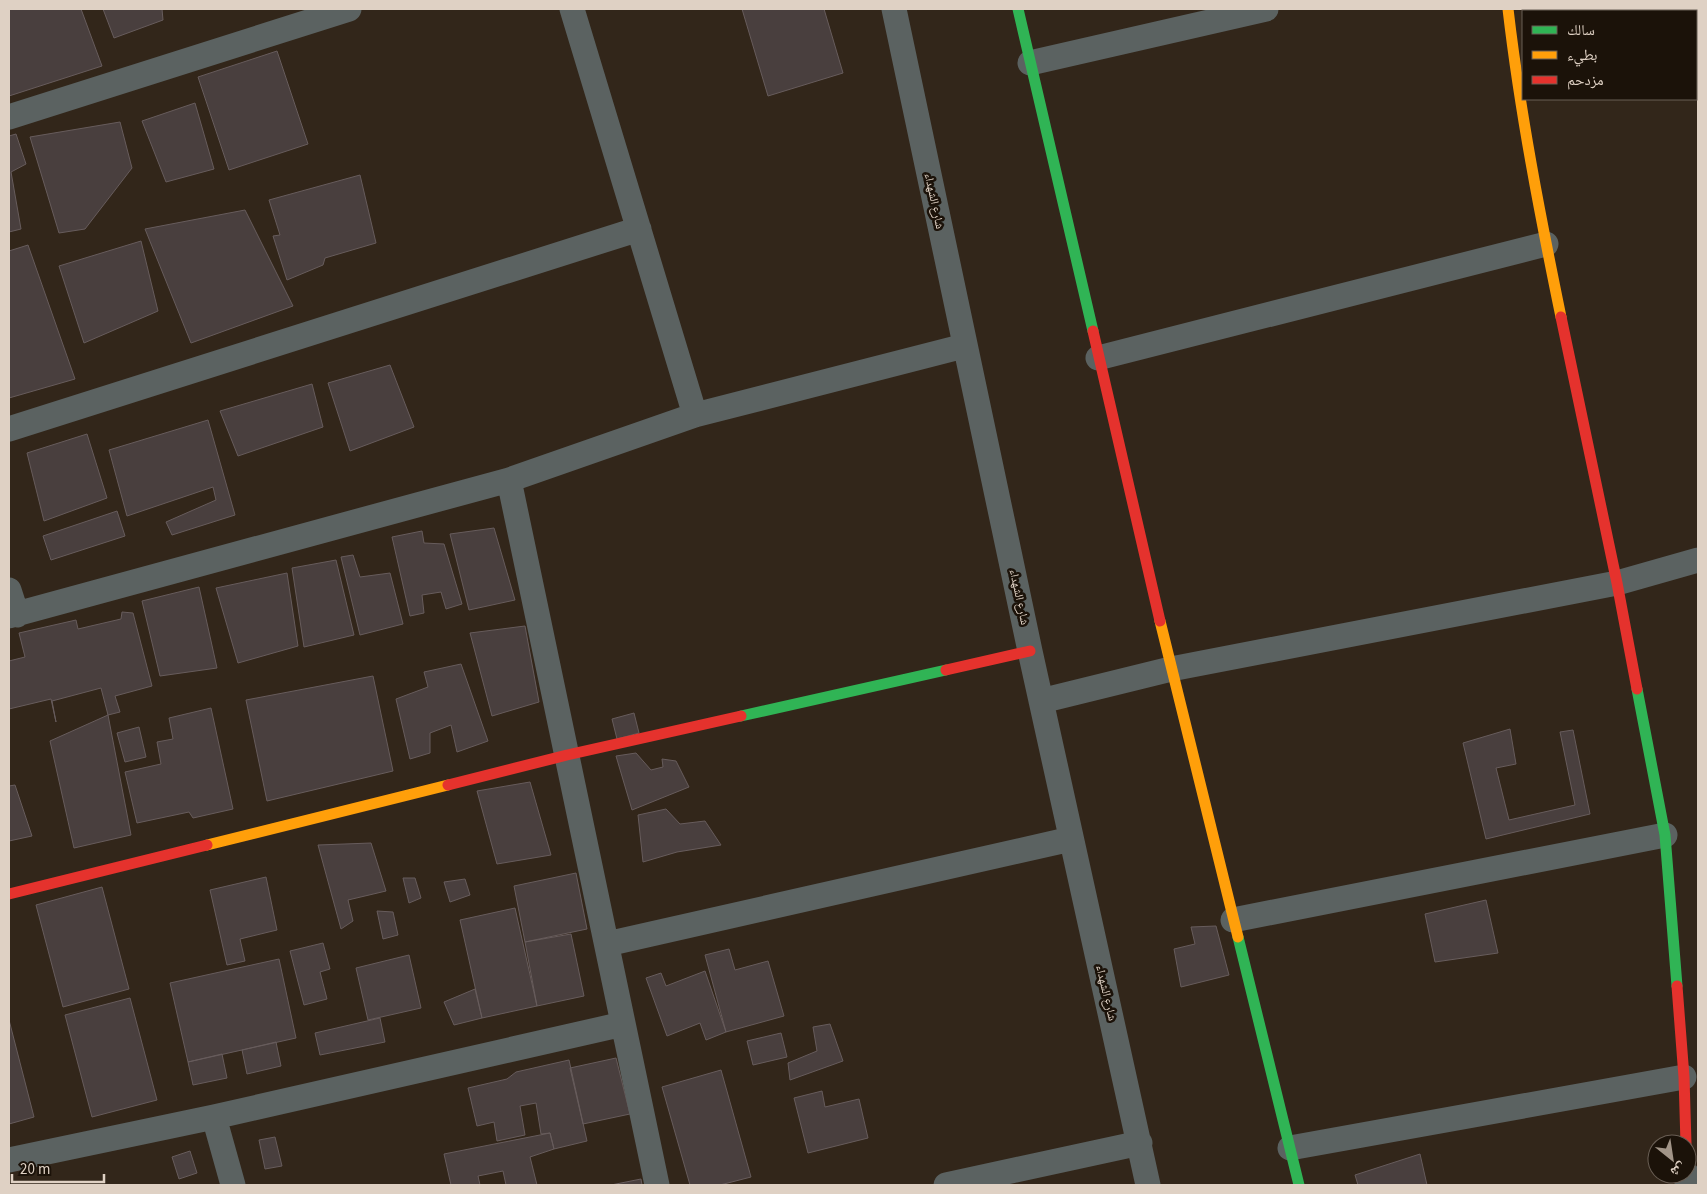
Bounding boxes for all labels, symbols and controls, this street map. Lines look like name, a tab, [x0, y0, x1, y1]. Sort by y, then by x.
legend	[1522, 10, 1697, 100]
text: سالك	[1567, 20, 1595, 41]
text: بطيء	[1567, 45, 1597, 67]
text: مزدحم	[1567, 70, 1604, 91]
street label: شارع الشهداء	[920, 171, 948, 231]
street label: شارع الشهداء	[1005, 567, 1033, 627]
street label: شارع الشهداء	[1091, 963, 1121, 1023]
north arrow	[1647, 1134, 1697, 1184]
scale bar	[12, 1152, 105, 1184]
text: ش	[1666, 1157, 1689, 1182]
text: 20 m	[20, 1159, 50, 1180]

